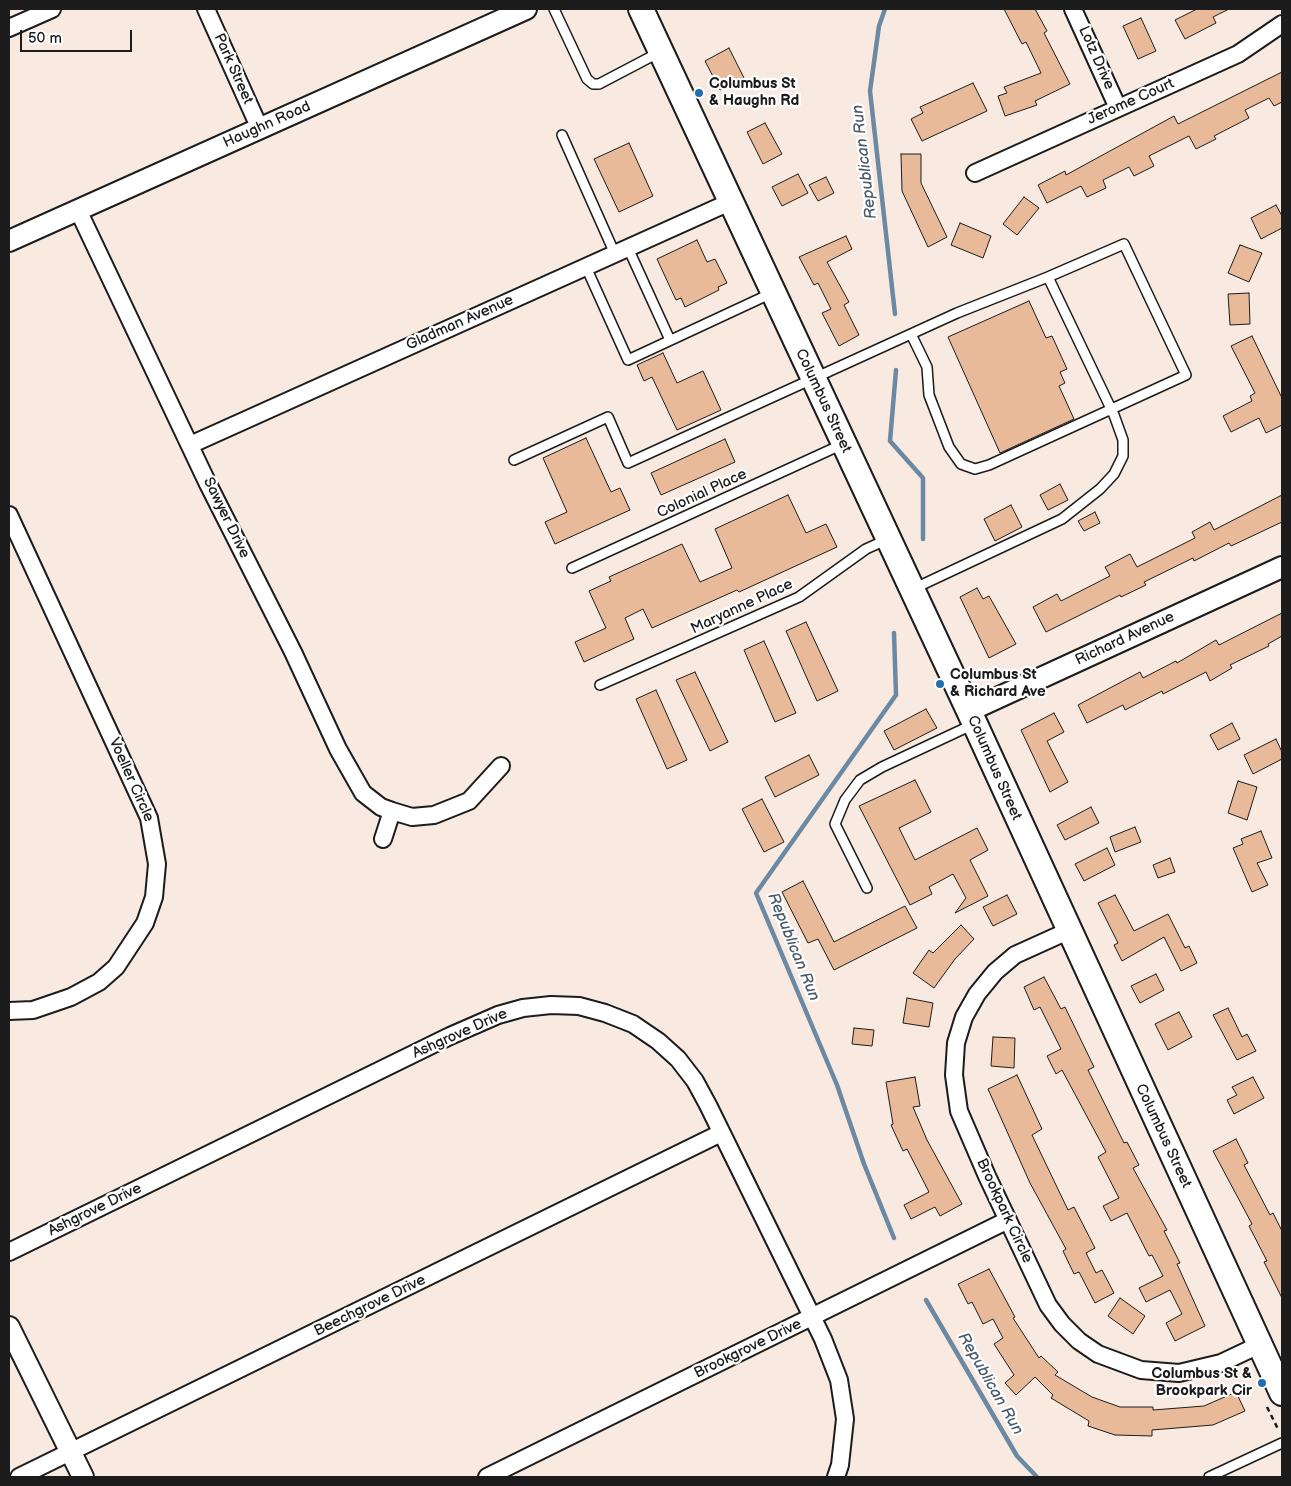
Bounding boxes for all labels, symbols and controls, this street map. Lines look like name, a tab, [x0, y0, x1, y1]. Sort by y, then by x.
scale bar	[22, 20, 135, 52]
street label: Lotz Drive	[1074, 23, 1118, 93]
text: 50 m	[28, 29, 62, 48]
street label: Park Street	[209, 31, 257, 107]
place label: Columbus St & Haughn Rd	[709, 75, 799, 110]
street label: Jerome Court	[1085, 75, 1177, 129]
marker: Columbus St & Haughn Rd	[693, 87, 705, 99]
street label: Haughn Road	[221, 98, 313, 152]
water label: Republican Run	[848, 104, 882, 220]
street label: Gladman Avenue	[404, 291, 516, 355]
street label: Columbus Street	[791, 346, 855, 456]
street label: Colonial Place	[654, 465, 750, 523]
street label: Sawyer Drive	[199, 475, 253, 561]
street label: Maryanne Place	[688, 576, 796, 638]
street label: Richard Avenue	[1073, 608, 1177, 670]
place label: Columbus St & Richard Ave	[950, 666, 1046, 701]
marker: Columbus St & Richard Ave	[934, 678, 946, 690]
street label: Columbus Street	[963, 713, 1025, 823]
street label: Voeller Circle	[105, 735, 157, 825]
water label: Republican Run	[763, 890, 823, 1004]
street label: Ashgrove Drive	[410, 1005, 510, 1063]
street label: Columbus Street	[1131, 1081, 1195, 1191]
street label: Brookpark Circle	[972, 1156, 1036, 1266]
street label: Ashgrove Drive	[45, 1180, 145, 1240]
street label: Beechgrove Drive	[311, 1271, 429, 1341]
street label: Brookgrove Drive	[691, 1315, 805, 1383]
water label: Republican Run	[953, 1329, 1027, 1439]
place label: Columbus St & Brookpark Cir	[1152, 1365, 1252, 1400]
marker: Columbus St & Brookpark Cir	[1256, 1377, 1268, 1389]

